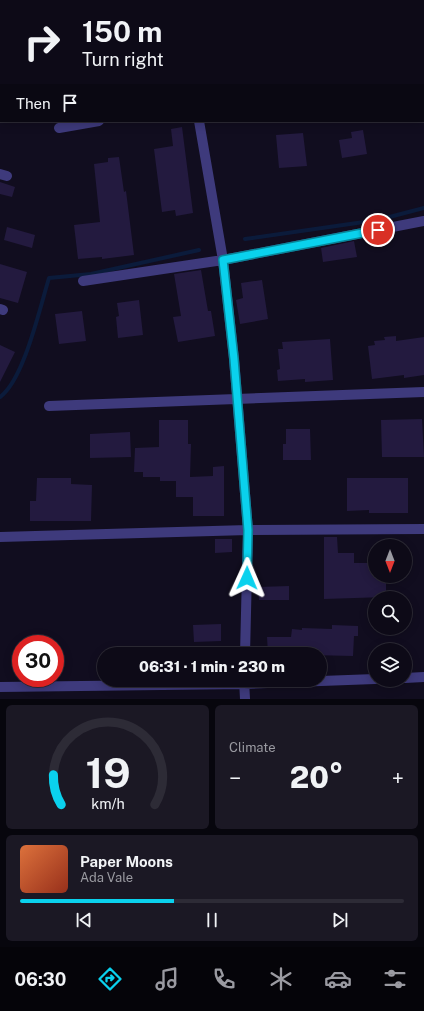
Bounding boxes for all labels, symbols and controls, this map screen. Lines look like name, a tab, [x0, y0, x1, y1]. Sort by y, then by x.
text: 150 m	[82, 15, 162, 48]
icon: right	[16, 16, 68, 68]
text: Turn right	[82, 49, 164, 70]
icon: arrive	[59, 92, 81, 114]
text: Then	[16, 95, 51, 112]
pin	[361, 213, 395, 247]
icon: arrive	[367, 219, 389, 241]
north arrow	[368, 539, 412, 583]
map controls	[368, 539, 412, 687]
position arrow	[226, 557, 268, 599]
button: search	[368, 591, 412, 635]
speed limit sign: 30	[12, 635, 64, 687]
button: layers	[368, 643, 412, 687]
text: 06:31 · 1 min · 230 m	[139, 658, 285, 675]
text: Climate	[229, 740, 276, 755]
text: 19	[85, 748, 130, 797]
text: 20°	[290, 759, 343, 795]
text: −	[229, 765, 241, 791]
text: +	[392, 765, 404, 791]
text: km/h	[91, 795, 124, 812]
text: Paper Moons	[80, 853, 173, 870]
text: Ada Vale	[80, 870, 133, 885]
icon: previous	[73, 909, 95, 931]
icon: pause	[201, 909, 223, 931]
icon: next	[329, 909, 351, 931]
icon: directions	[96, 965, 124, 993]
icon: music	[153, 965, 181, 993]
icon: phone	[210, 965, 238, 993]
icon: climate	[267, 965, 295, 993]
icon: car	[324, 965, 352, 993]
icon: filters	[381, 965, 409, 993]
text: 06:30	[15, 969, 66, 990]

